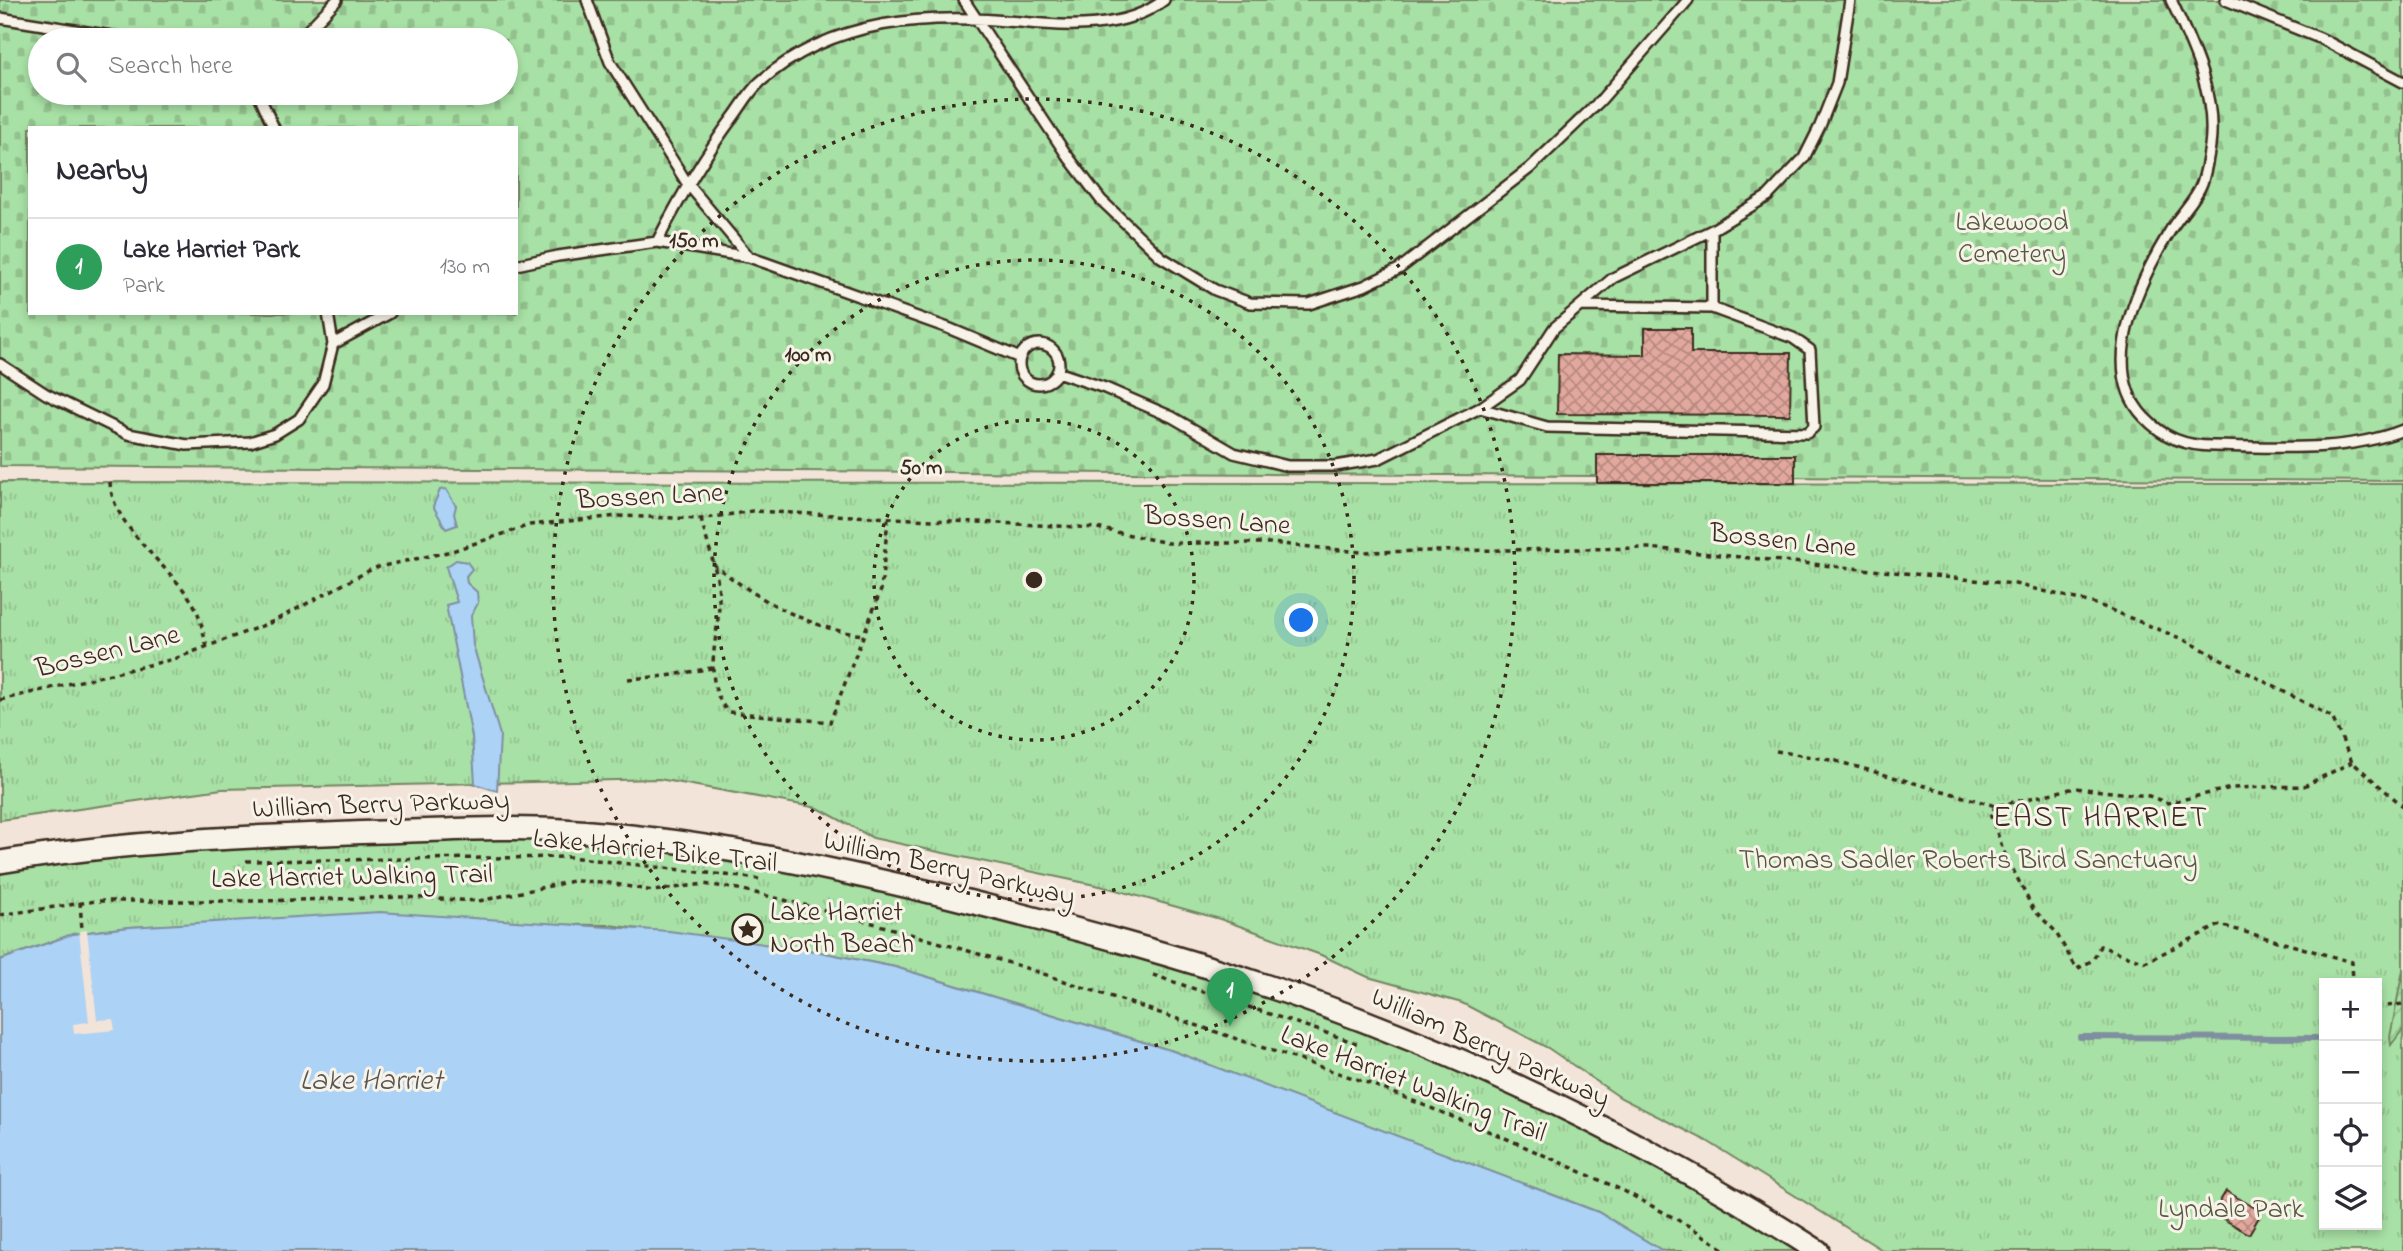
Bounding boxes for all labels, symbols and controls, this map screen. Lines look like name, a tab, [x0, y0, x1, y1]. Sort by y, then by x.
search box	[28, 28, 518, 105]
icon: search	[52, 48, 90, 86]
text: Search here	[108, 48, 233, 86]
text: Nearby	[56, 150, 148, 194]
park label: Lakewood Cemetery	[1955, 203, 2069, 276]
text: 150 m	[669, 227, 719, 257]
text: Lake Harriet Park	[123, 232, 300, 270]
text: 1	[75, 251, 83, 284]
text: 130 m	[440, 251, 490, 284]
text: Park	[123, 270, 165, 303]
text: 100 m	[785, 341, 831, 371]
text: 50 m	[900, 454, 942, 484]
street label: Bossen Lane	[574, 474, 725, 522]
street label: Bossen Lane	[1141, 496, 1292, 548]
street label: Bossen Lane	[1707, 514, 1859, 570]
centre of rings	[1022, 568, 1046, 592]
your location	[1284, 603, 1318, 637]
street label: Bossen Lane	[31, 615, 185, 691]
street label: William Berry Parkway	[252, 781, 510, 831]
district label: EAST HARRIET	[1993, 797, 2209, 841]
street label: Lake Harriet Bike Trail	[531, 819, 779, 885]
street label: William Berry Parkway	[819, 821, 1079, 919]
park label: Thomas Sadler Roberts Bird Sanctuary	[1739, 841, 2197, 882]
street label: Lake Harriet Walking Trail	[211, 855, 493, 901]
place label: Lake Harriet North Beach	[770, 893, 914, 966]
place icon: Lake Harriet North Beach	[730, 912, 764, 946]
pin: 1	[1207, 968, 1253, 1026]
street label: William Berry Parkway	[1364, 978, 1616, 1120]
map controls	[2319, 978, 2382, 1230]
button: +	[2319, 978, 2382, 1041]
street label: Lake Harriet Walking Trail	[1274, 1015, 1552, 1155]
button: −	[2319, 1041, 2382, 1104]
water label: Lake Harriet	[300, 1060, 445, 1104]
button: locate	[2319, 1104, 2382, 1167]
button: layers	[2319, 1167, 2382, 1230]
park label: Lyndale Park	[2158, 1190, 2304, 1231]

